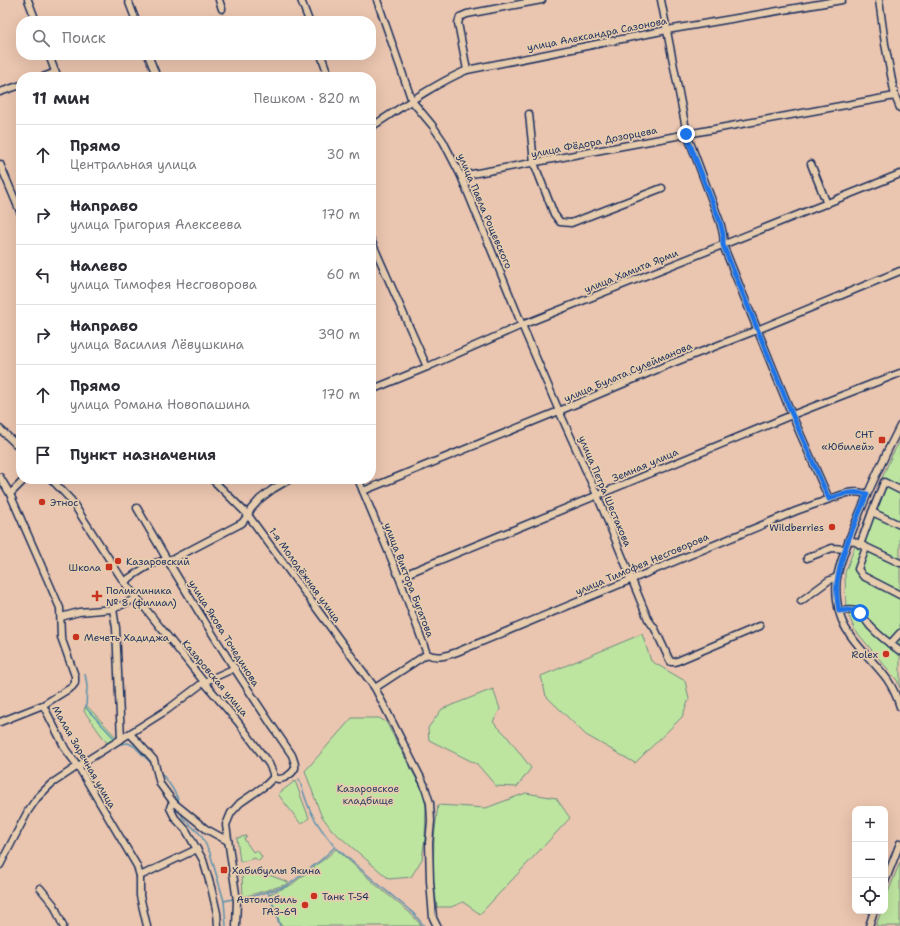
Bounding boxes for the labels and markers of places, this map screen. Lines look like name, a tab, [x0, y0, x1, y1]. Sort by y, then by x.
place label: СНТ «Юбилей»	[822, 428, 874, 453]
marker: СНТ «Юбилей»	[877, 435, 887, 445]
place label: Этнос	[50, 496, 78, 509]
marker: Этнос	[37, 497, 47, 507]
place label: Wildberries	[769, 521, 824, 534]
marker: Wildberries	[827, 522, 837, 532]
place label: Казаровский	[126, 555, 190, 568]
marker: Казаровский	[113, 556, 123, 566]
place label: Школа	[69, 561, 102, 574]
marker: Школа	[104, 562, 114, 572]
place label: Поликлиника № 8 (филиал)	[106, 584, 177, 609]
marker: Поликлиника № 8 (филиал)	[91, 590, 103, 602]
place label: Мечеть Хадиджа	[84, 631, 170, 644]
marker: Мечеть Хадиджа	[71, 632, 81, 642]
place label: Rolex	[852, 648, 878, 661]
marker: Rolex	[881, 649, 891, 659]
place label: Хабибуллы Якина	[232, 864, 321, 877]
marker: Хабибуллы Якина	[219, 865, 229, 875]
place label: Танк Т-54	[322, 890, 369, 903]
marker: Танк Т-54	[309, 891, 319, 901]
place label: Автомобиль ГАЗ-69	[237, 893, 297, 918]
marker: Автомобиль ГАЗ-69	[300, 900, 310, 910]

